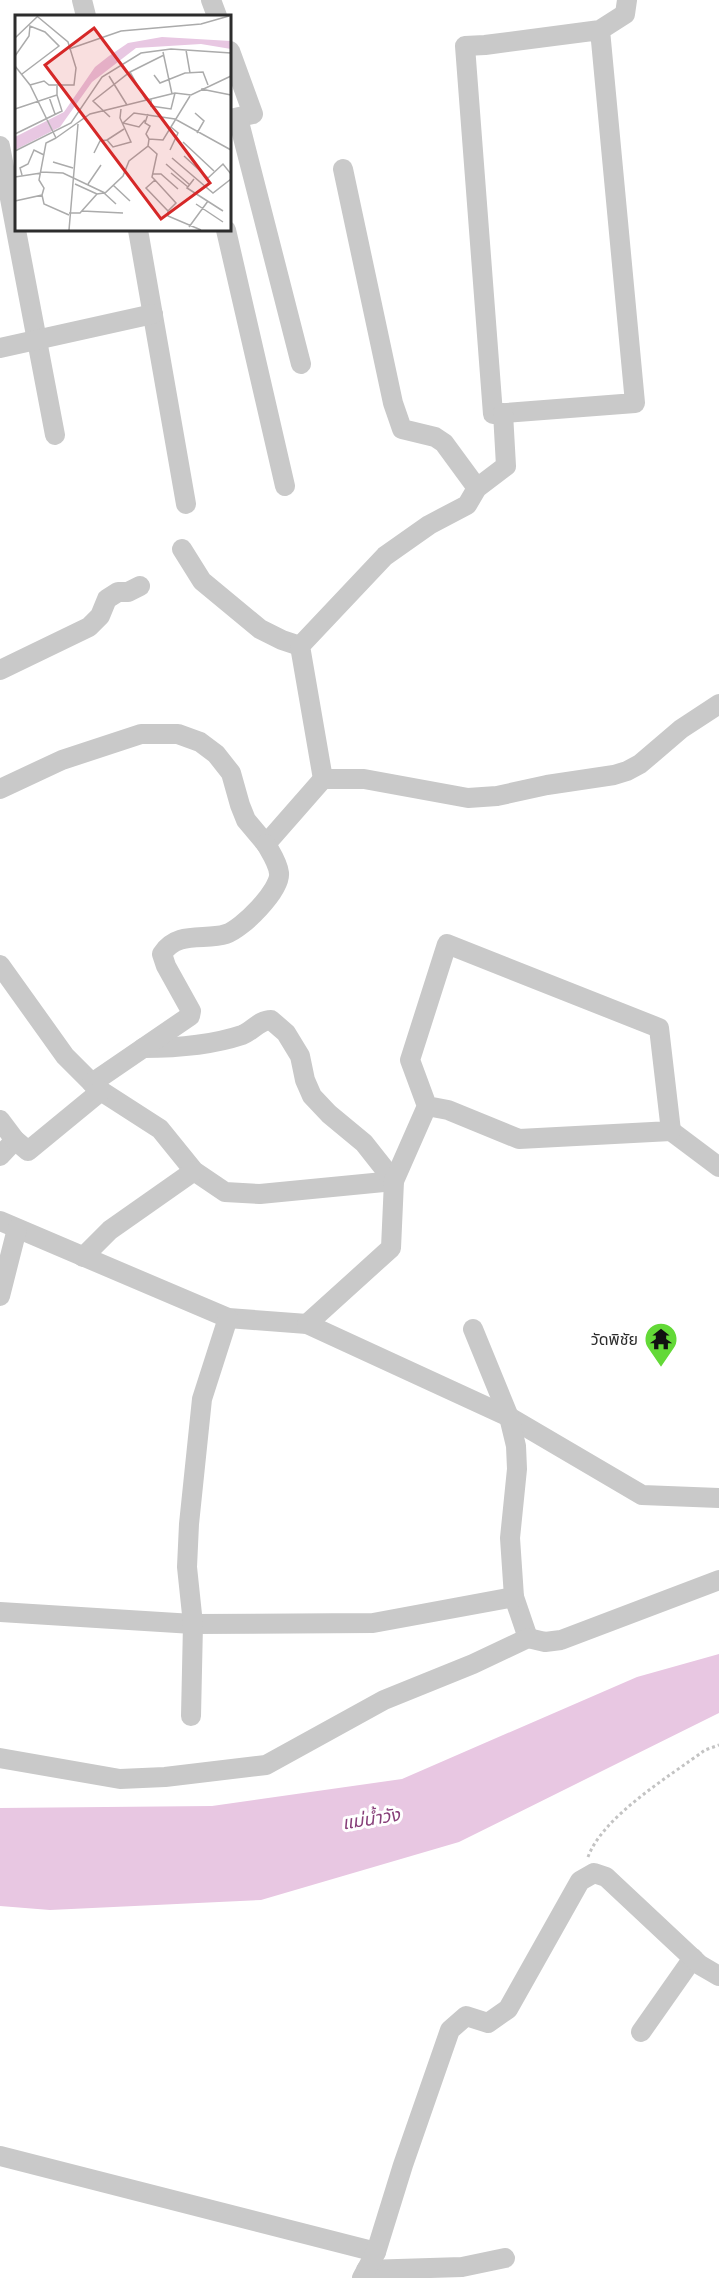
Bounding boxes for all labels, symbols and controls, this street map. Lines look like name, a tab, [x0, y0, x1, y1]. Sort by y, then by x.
inset map	[15, 15, 231, 231]
temple icon: วัดพิชัย	[643, 1321, 679, 1368]
place label: วัดพิชัย	[591, 1329, 638, 1349]
water label: แม่น้ำวัง	[340, 1801, 403, 1834]

